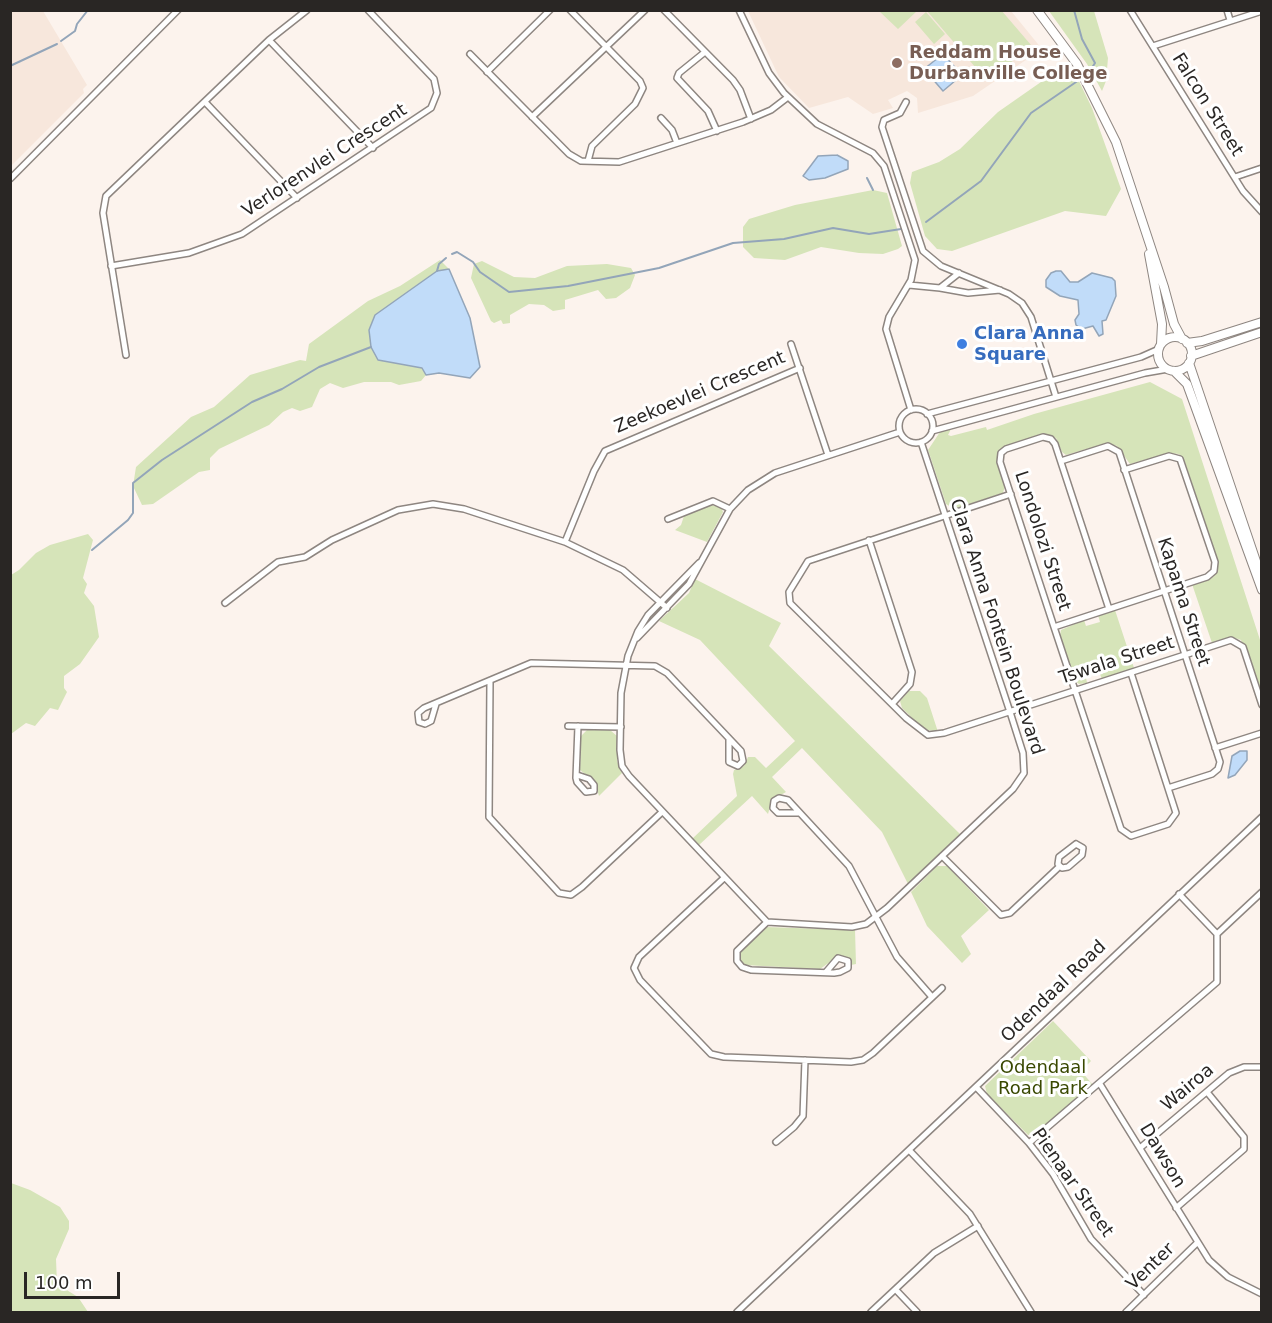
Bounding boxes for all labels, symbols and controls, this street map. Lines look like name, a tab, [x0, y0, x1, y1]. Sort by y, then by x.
place label: Reddam House Durbanville College	[909, 42, 1107, 84]
street label: Falcon Street	[1167, 49, 1247, 161]
marker: Reddam House Durbanville College	[890, 56, 904, 70]
street label: Verlorenvlei Crescent	[239, 100, 411, 222]
place label: Clara Anna Square	[974, 323, 1085, 366]
marker: Clara Anna Square	[955, 337, 969, 351]
street label: Zeekoevlei Crescent	[611, 347, 789, 439]
street label: Londolozi Street	[1009, 468, 1075, 614]
street label: Clara Anna Fontein Boulevard	[944, 496, 1048, 758]
street label: Kapama Street	[1152, 535, 1214, 669]
street label: Tswala Street	[1057, 632, 1177, 690]
street label: Odendaal Road	[997, 936, 1111, 1048]
park label: Odendaal Road Park	[998, 1057, 1088, 1100]
street label: Wairoa	[1157, 1060, 1219, 1116]
street label: Dawson	[1134, 1120, 1190, 1192]
street label: Pienaar Street	[1026, 1124, 1118, 1242]
street label: Venter	[1122, 1239, 1180, 1295]
scale bar	[27, 1260, 123, 1298]
text: 100 m	[35, 1272, 93, 1293]

